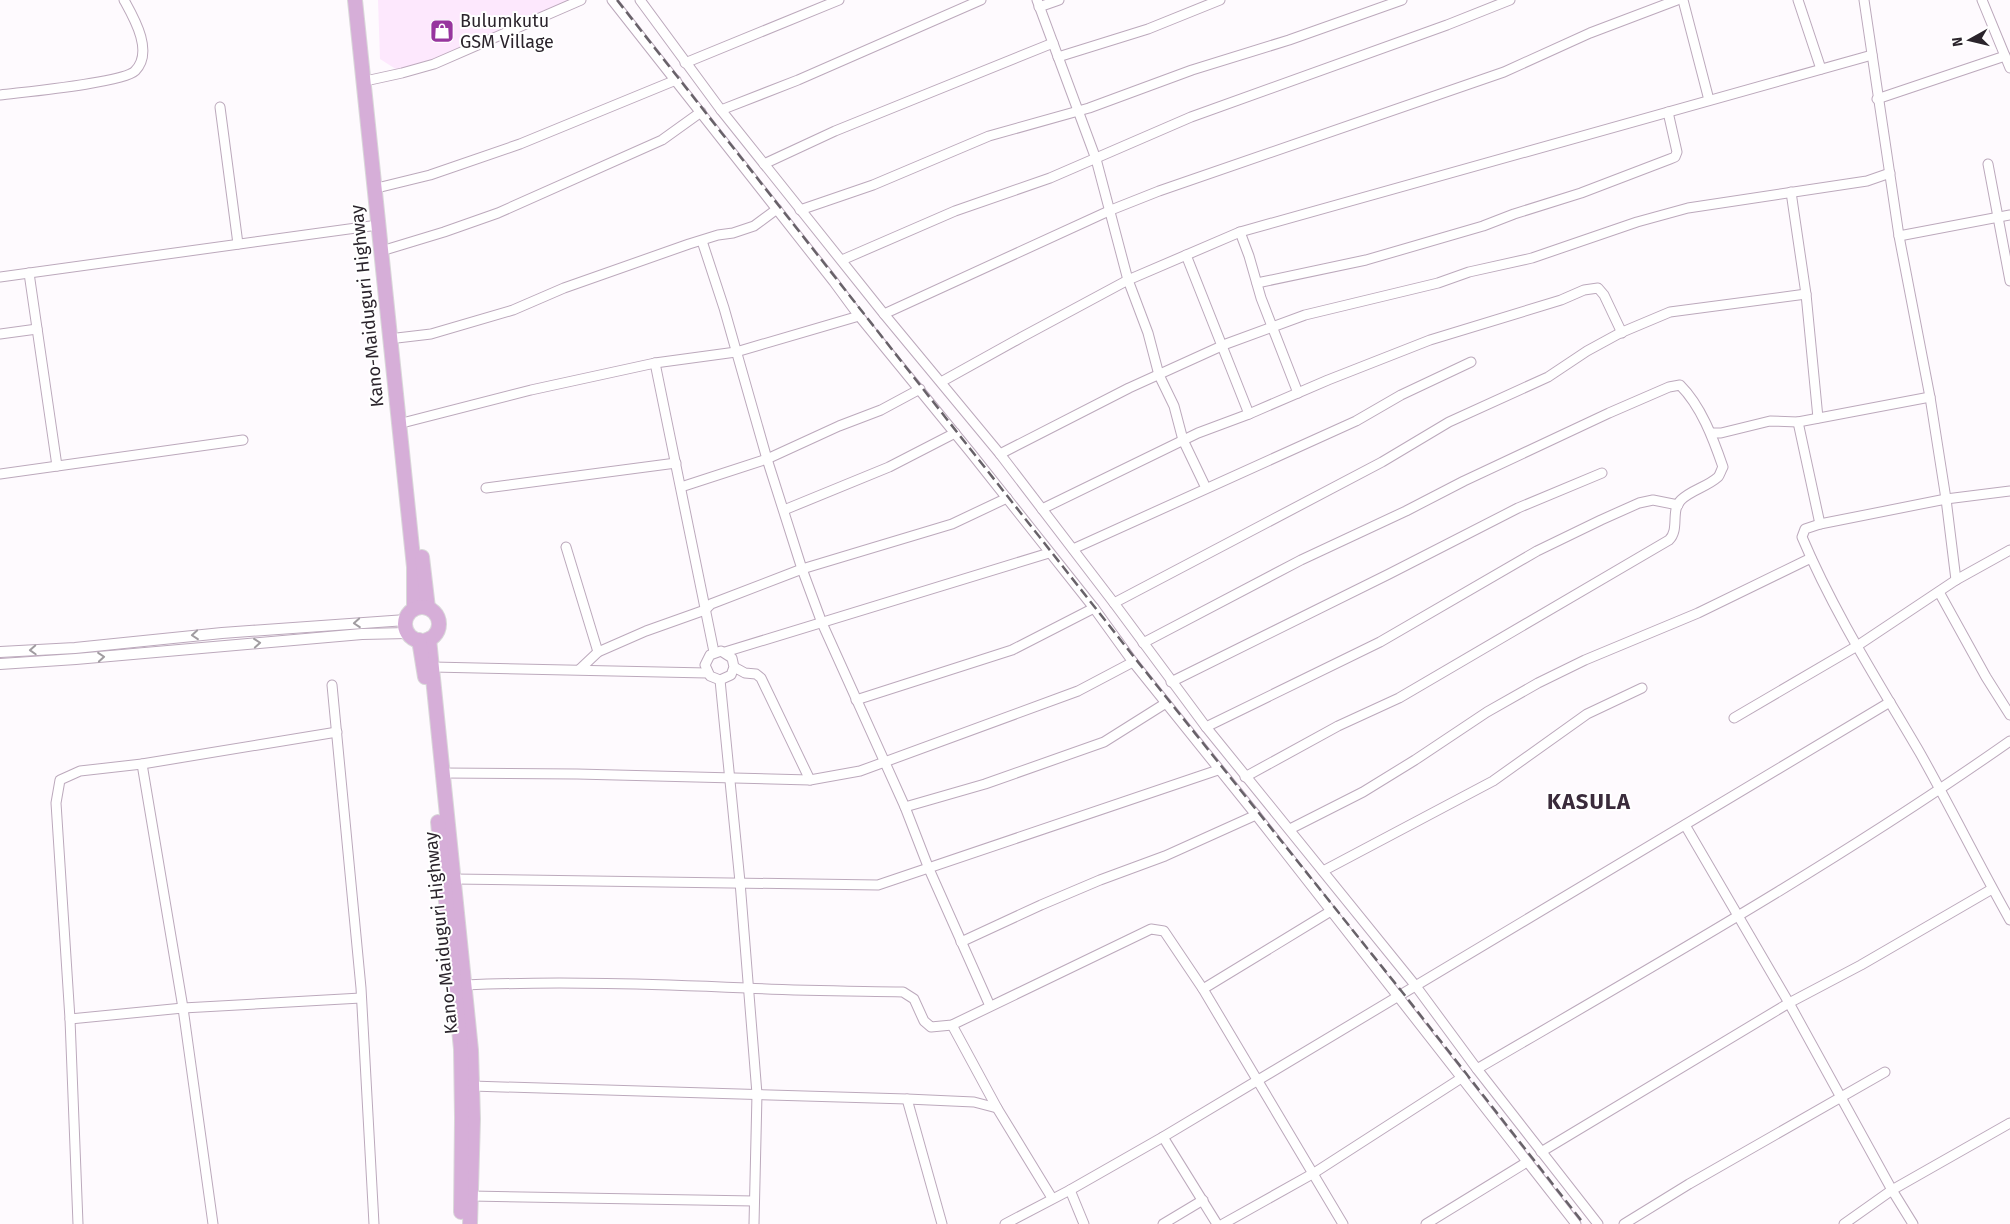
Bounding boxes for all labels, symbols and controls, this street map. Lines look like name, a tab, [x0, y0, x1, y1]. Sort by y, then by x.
place label: Bulumkutu GSM Village	[460, 10, 554, 53]
north arrow	[1945, 15, 1995, 65]
shop icon: Bulumkutu GSM Village	[429, 18, 455, 44]
text: N	[1949, 36, 1967, 48]
street label: Kano-Maiduguri Highway	[345, 204, 389, 408]
one-way arrow	[353, 618, 361, 629]
one-way arrow	[191, 630, 199, 641]
one-way arrow	[253, 638, 261, 649]
one-way arrow	[29, 645, 37, 656]
one-way arrow	[97, 652, 105, 663]
district label: KASULA	[1547, 788, 1631, 815]
street label: Kano-Maiduguri Highway	[419, 831, 463, 1035]

